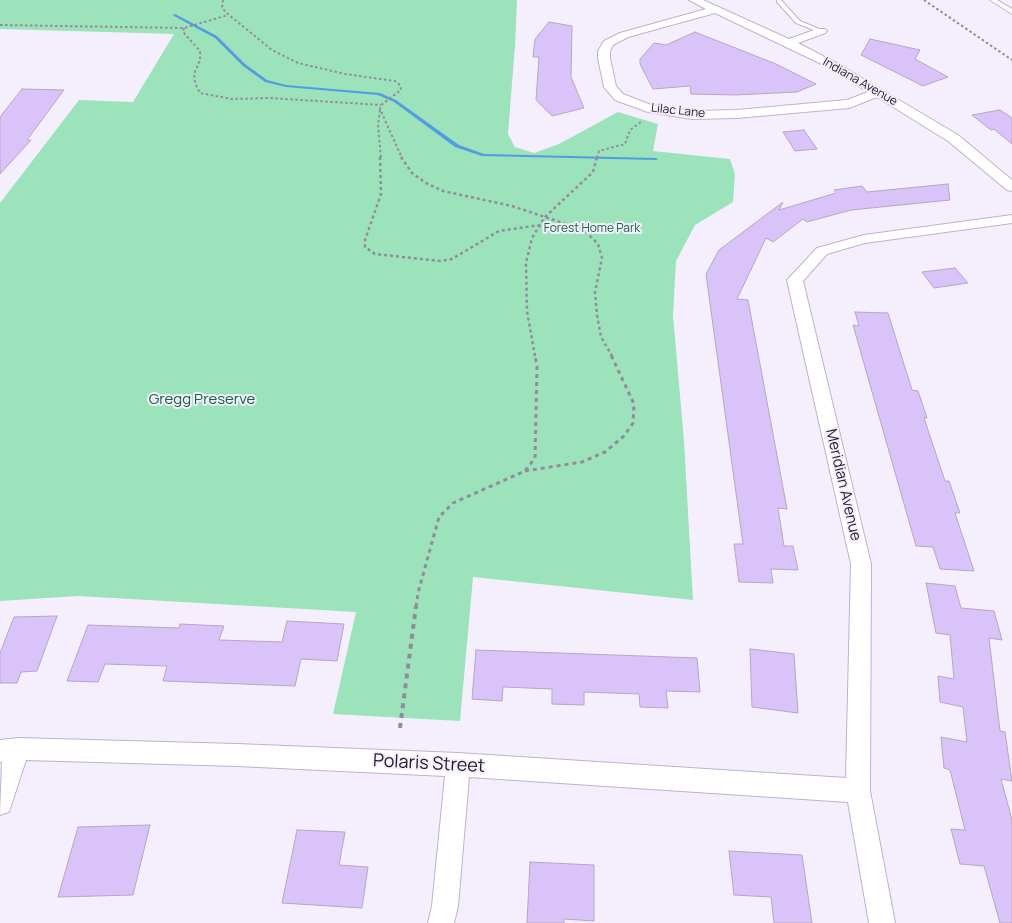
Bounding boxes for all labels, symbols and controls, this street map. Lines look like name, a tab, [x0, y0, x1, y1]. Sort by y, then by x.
street label: Indiana Avenue	[820, 55, 900, 109]
street label: Lilac Lane	[650, 101, 706, 121]
park label: Forest Home Park	[544, 222, 640, 236]
park label: Gregg Preserve	[149, 391, 255, 409]
street label: Meridian Avenue	[821, 427, 865, 543]
street label: Polaris Street	[372, 750, 486, 778]

